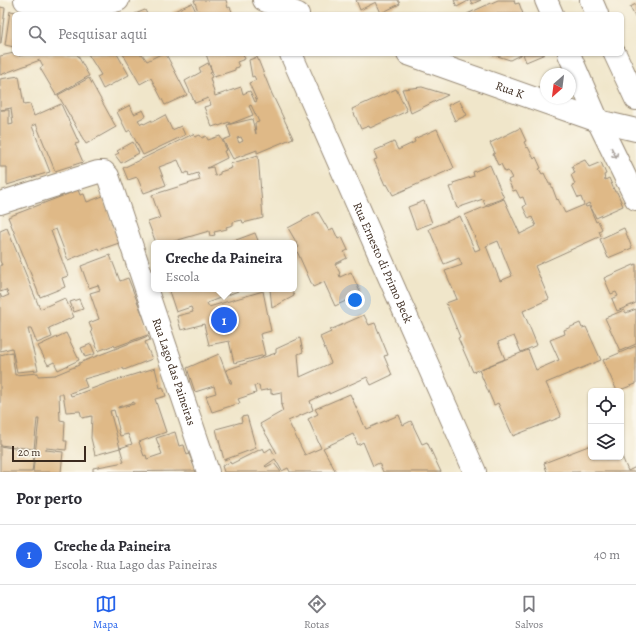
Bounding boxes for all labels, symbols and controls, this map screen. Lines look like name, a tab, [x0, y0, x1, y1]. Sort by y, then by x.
search box	[12, 12, 624, 56]
icon: search	[26, 23, 48, 45]
text: Pesquisar aqui	[58, 24, 147, 44]
north arrow	[540, 68, 576, 104]
street label: Rua K	[494, 78, 527, 102]
one-way arrow	[610, 147, 618, 159]
street label: Rua Ernesto di Primo Beck	[349, 200, 416, 326]
popup	[151, 240, 297, 292]
text: Creche da Paineira	[166, 248, 282, 268]
text: Escola	[166, 268, 199, 285]
your location	[345, 290, 365, 310]
pin: 1	[211, 305, 237, 335]
street label: Rua Lago das Paineiras	[149, 316, 200, 428]
map controls	[588, 388, 624, 460]
button: locate	[588, 388, 624, 424]
button: layers	[588, 424, 624, 460]
scale bar	[12, 444, 86, 463]
text: 20 m	[18, 445, 40, 460]
text: Por perto	[16, 487, 82, 510]
text: Creche da Paineira	[54, 536, 171, 556]
text: 1	[27, 546, 31, 563]
text: 40 m	[594, 546, 620, 563]
text: Escola · Rua Lago das Paineiras	[54, 556, 217, 573]
tab: Mapa	[93, 593, 118, 632]
tab: Rotas	[304, 593, 329, 632]
tab: Salvos	[515, 593, 543, 632]

